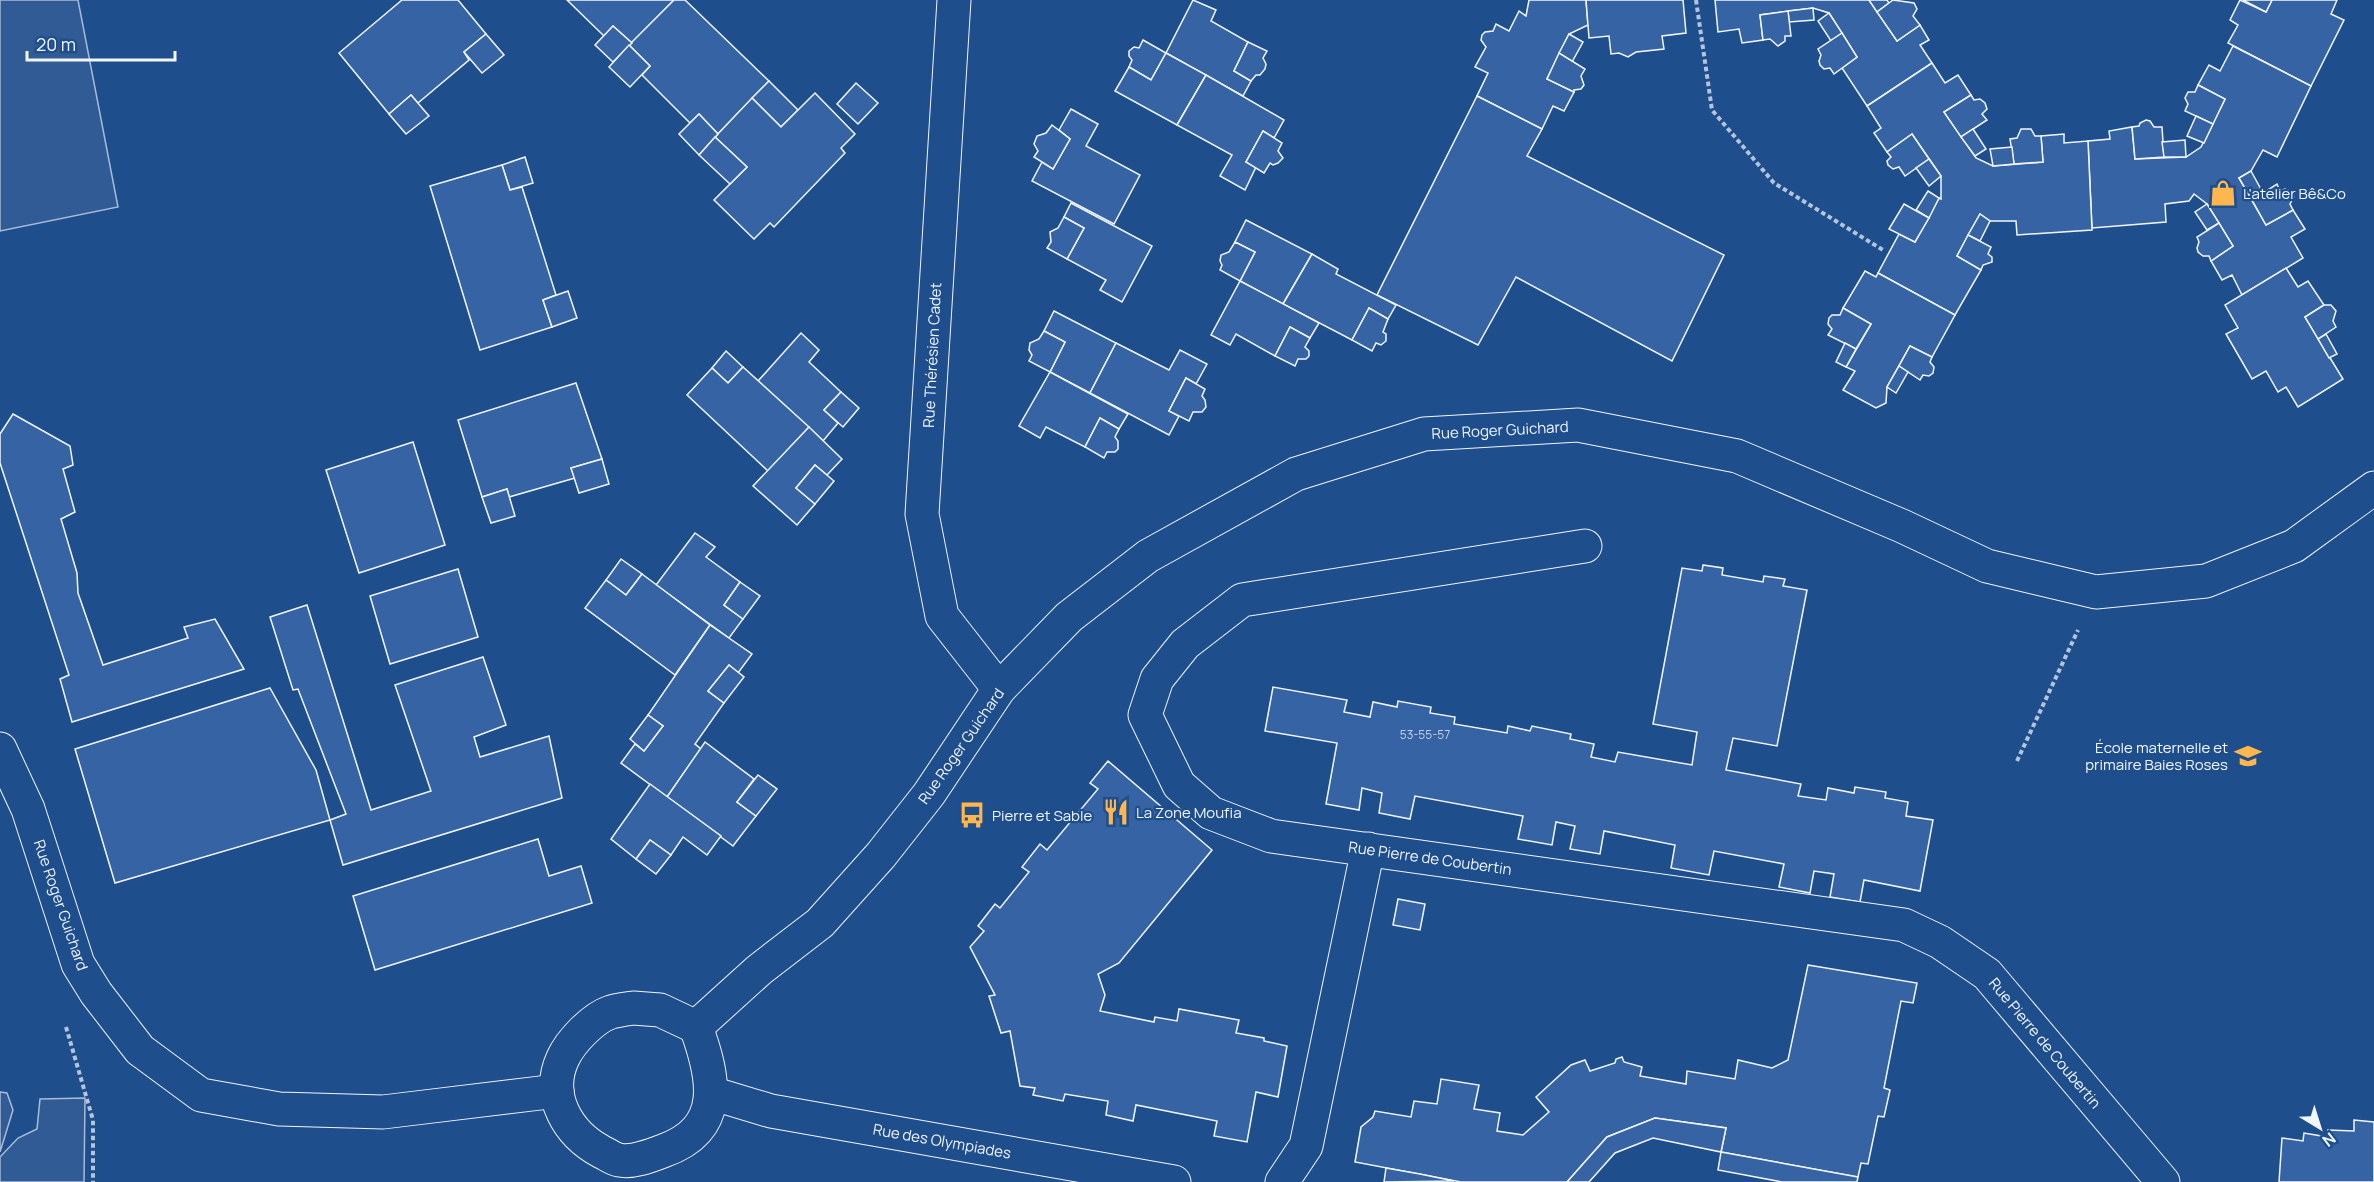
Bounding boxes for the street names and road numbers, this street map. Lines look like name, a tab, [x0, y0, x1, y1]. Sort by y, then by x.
street label: Rue Thérésien Cadet	[918, 282, 946, 428]
street label: Rue Roger Guichard	[1431, 416, 1569, 444]
street label: Rue Roger Guichard	[913, 684, 1009, 808]
street label: Rue Pierre de Coubertin	[1347, 836, 1513, 880]
street label: Rue Roger Guichard	[29, 837, 93, 973]
street label: Rue Pierre de Coubertin	[1984, 973, 2106, 1113]
street label: Rue des Olympiades	[871, 1119, 1013, 1164]

